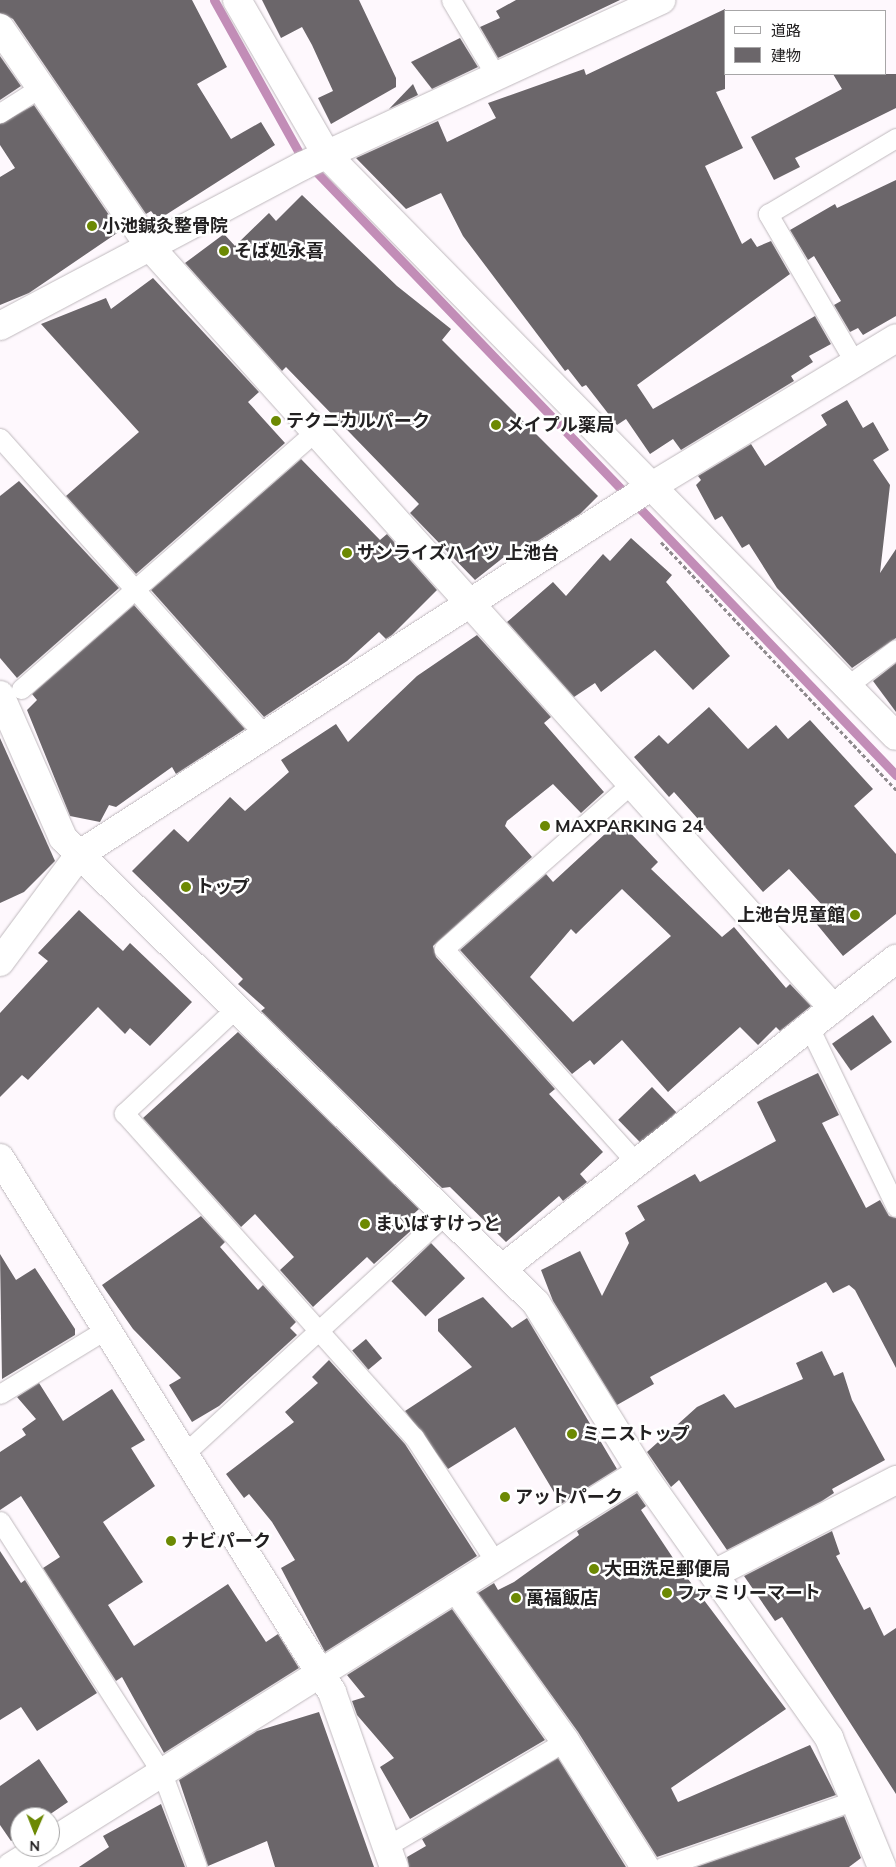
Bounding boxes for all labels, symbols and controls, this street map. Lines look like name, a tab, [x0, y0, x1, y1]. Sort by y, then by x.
legend	[724, 10, 886, 75]
text: 道路	[771, 21, 801, 40]
text: 建物	[771, 46, 801, 65]
place label: 小池鍼灸整骨院	[102, 215, 228, 237]
marker: 小池鍼灸整骨院	[86, 220, 98, 232]
place label: そば処永喜	[234, 240, 324, 262]
marker: そば処永喜	[218, 245, 230, 257]
place label: テクニカルパーク	[286, 410, 430, 432]
place label: メイプル薬局	[506, 414, 614, 436]
marker: テクニカルパーク	[270, 415, 282, 427]
marker: メイプル薬局	[490, 419, 502, 431]
place label: サンライズハイツ 上池台	[357, 542, 560, 564]
marker: サンライズハイツ 上池台	[341, 547, 353, 559]
place label: MAXPARKING 24	[555, 815, 703, 837]
marker: MAXPARKING 24	[539, 820, 551, 832]
place label: トップ	[196, 876, 250, 898]
marker: トップ	[180, 881, 192, 893]
place label: 上池台児童館	[737, 904, 845, 926]
marker: 上池台児童館	[849, 909, 861, 921]
place label: まいばすけっと	[375, 1213, 501, 1235]
marker: まいばすけっと	[359, 1218, 371, 1230]
place label: ミニストップ	[582, 1423, 690, 1445]
marker: ミニストップ	[566, 1428, 578, 1440]
place label: アットパーク	[515, 1486, 623, 1508]
marker: アットパーク	[499, 1491, 511, 1503]
place label: ナビパーク	[181, 1530, 271, 1552]
marker: ナビパーク	[165, 1535, 177, 1547]
place label: 大田洗足郵便局	[604, 1558, 730, 1580]
marker: 大田洗足郵便局	[588, 1563, 600, 1575]
place label: ファミリーマート	[677, 1582, 821, 1604]
place label: 萬福飯店	[526, 1587, 598, 1609]
marker: ファミリーマート	[661, 1587, 673, 1599]
marker: 萬福飯店	[510, 1592, 522, 1604]
north arrow	[10, 1807, 60, 1857]
text: N	[29, 1837, 40, 1855]

